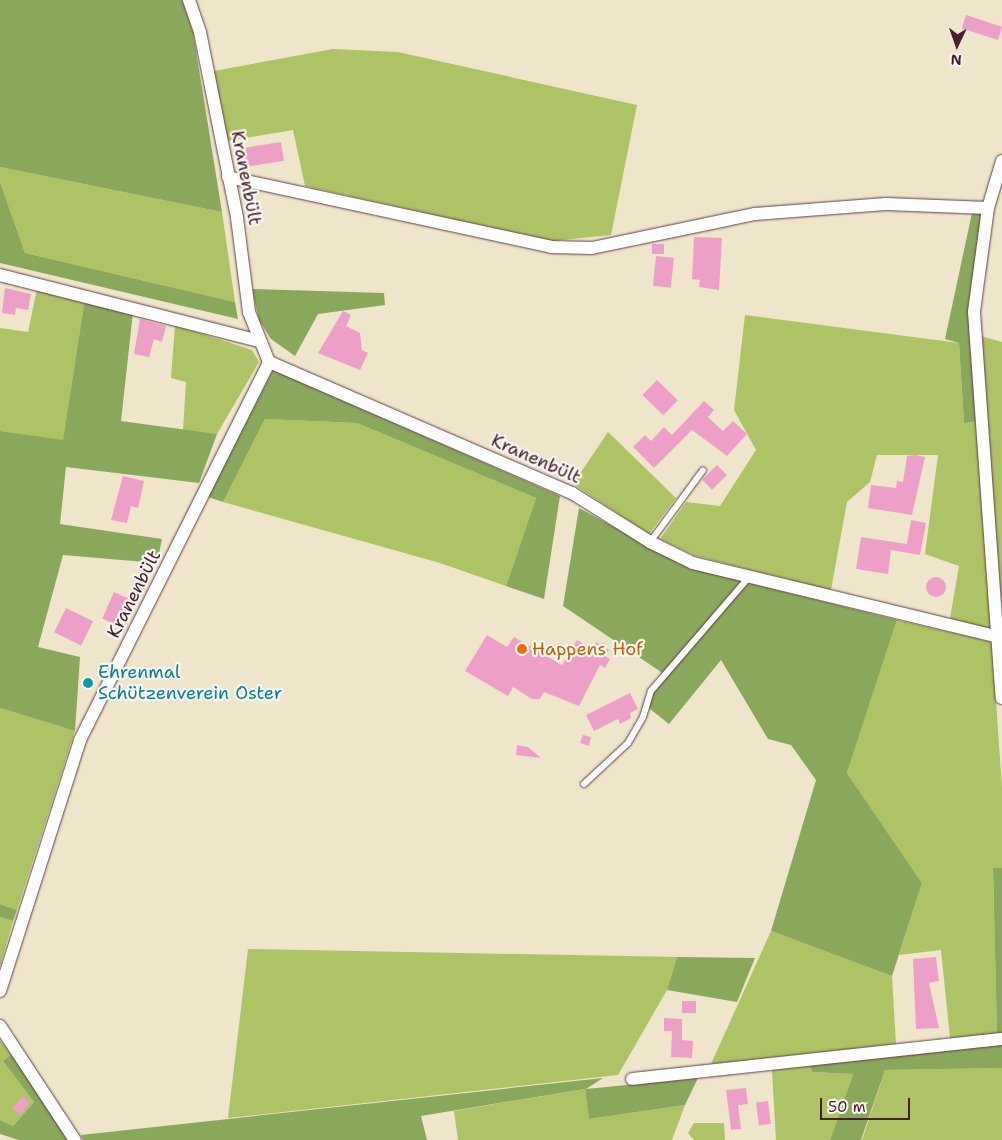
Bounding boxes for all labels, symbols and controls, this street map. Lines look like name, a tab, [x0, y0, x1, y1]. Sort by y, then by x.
north arrow	[932, 20, 982, 70]
text: N	[950, 51, 962, 69]
street label: Kranenbült	[226, 129, 266, 227]
street label: Kranenbült	[488, 430, 584, 488]
street label: Kranenbült	[103, 546, 165, 642]
place label: Happens Hof	[532, 638, 643, 660]
marker: Happens Hof	[516, 643, 528, 655]
place label: Ehrenmal Schützenverein Oster	[98, 662, 282, 704]
marker: Ehrenmal Schützenverein Oster	[82, 677, 94, 689]
scale bar	[822, 1088, 912, 1120]
text: 50 m	[828, 1097, 866, 1117]

